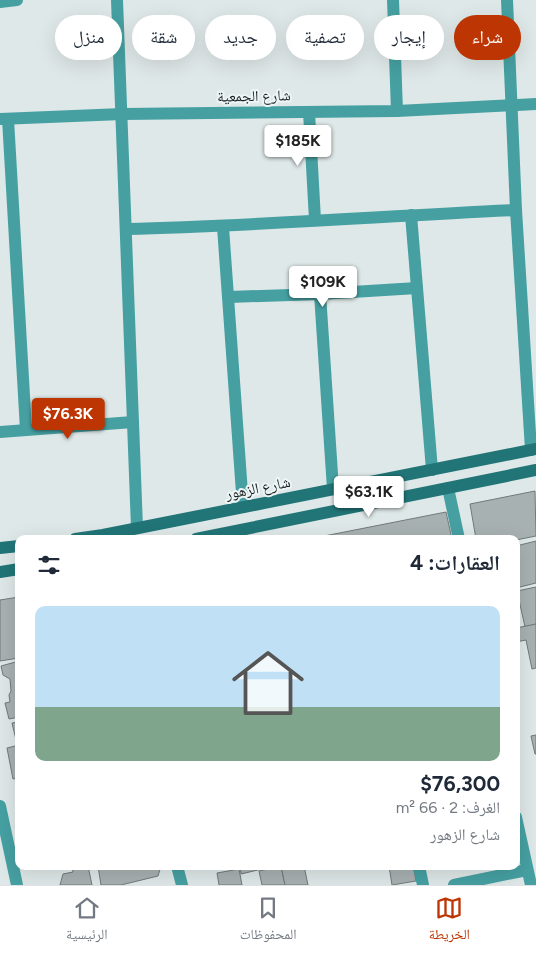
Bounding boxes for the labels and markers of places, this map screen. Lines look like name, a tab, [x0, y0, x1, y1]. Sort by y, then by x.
pin: $185K	[263, 124, 333, 167]
pin: $109K	[288, 266, 358, 308]
pin: $76.3K	[27, 398, 109, 440]
pin: $63.1K	[328, 476, 410, 518]

